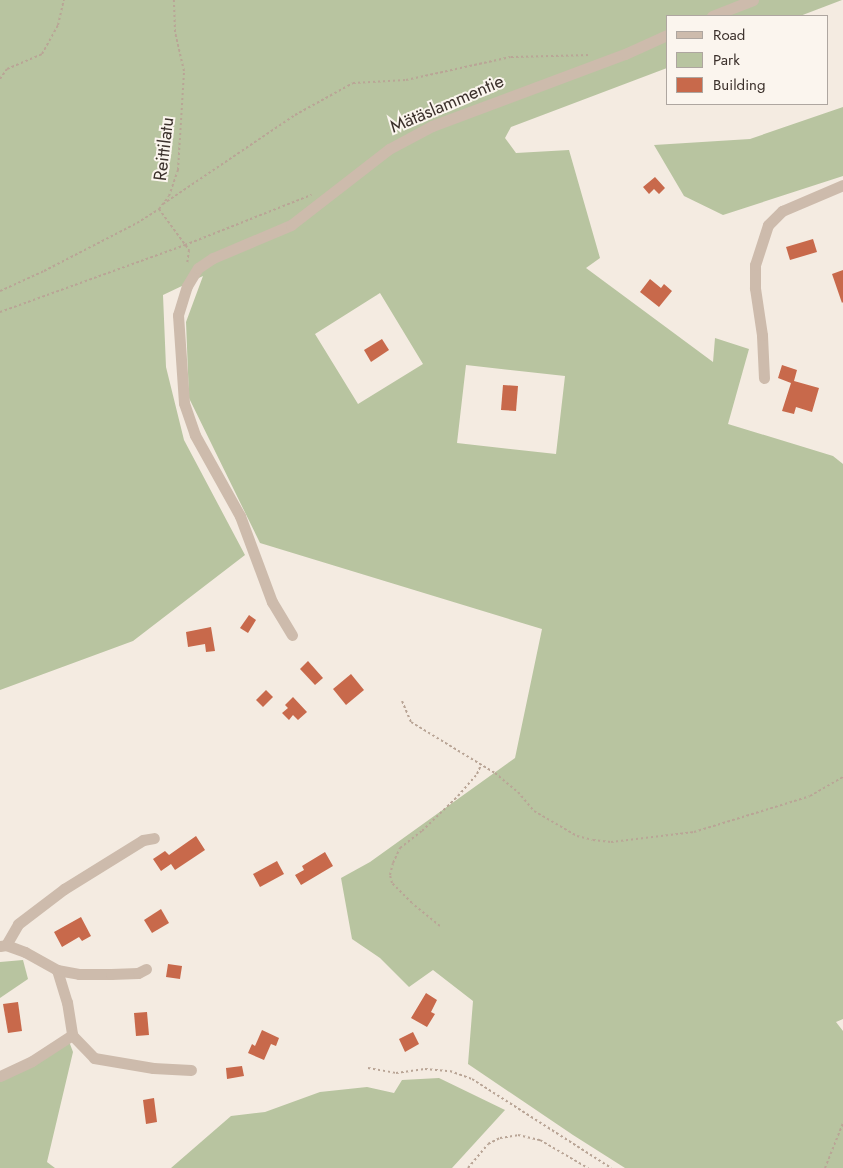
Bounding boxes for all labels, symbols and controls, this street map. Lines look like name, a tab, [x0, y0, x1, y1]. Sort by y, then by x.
legend	[666, 15, 828, 105]
text: Road	[713, 24, 745, 46]
text: Park	[713, 49, 740, 71]
street label: Mätäslammentie	[387, 70, 507, 138]
text: Building	[713, 74, 765, 96]
street label: Reittilatu	[149, 116, 179, 182]

